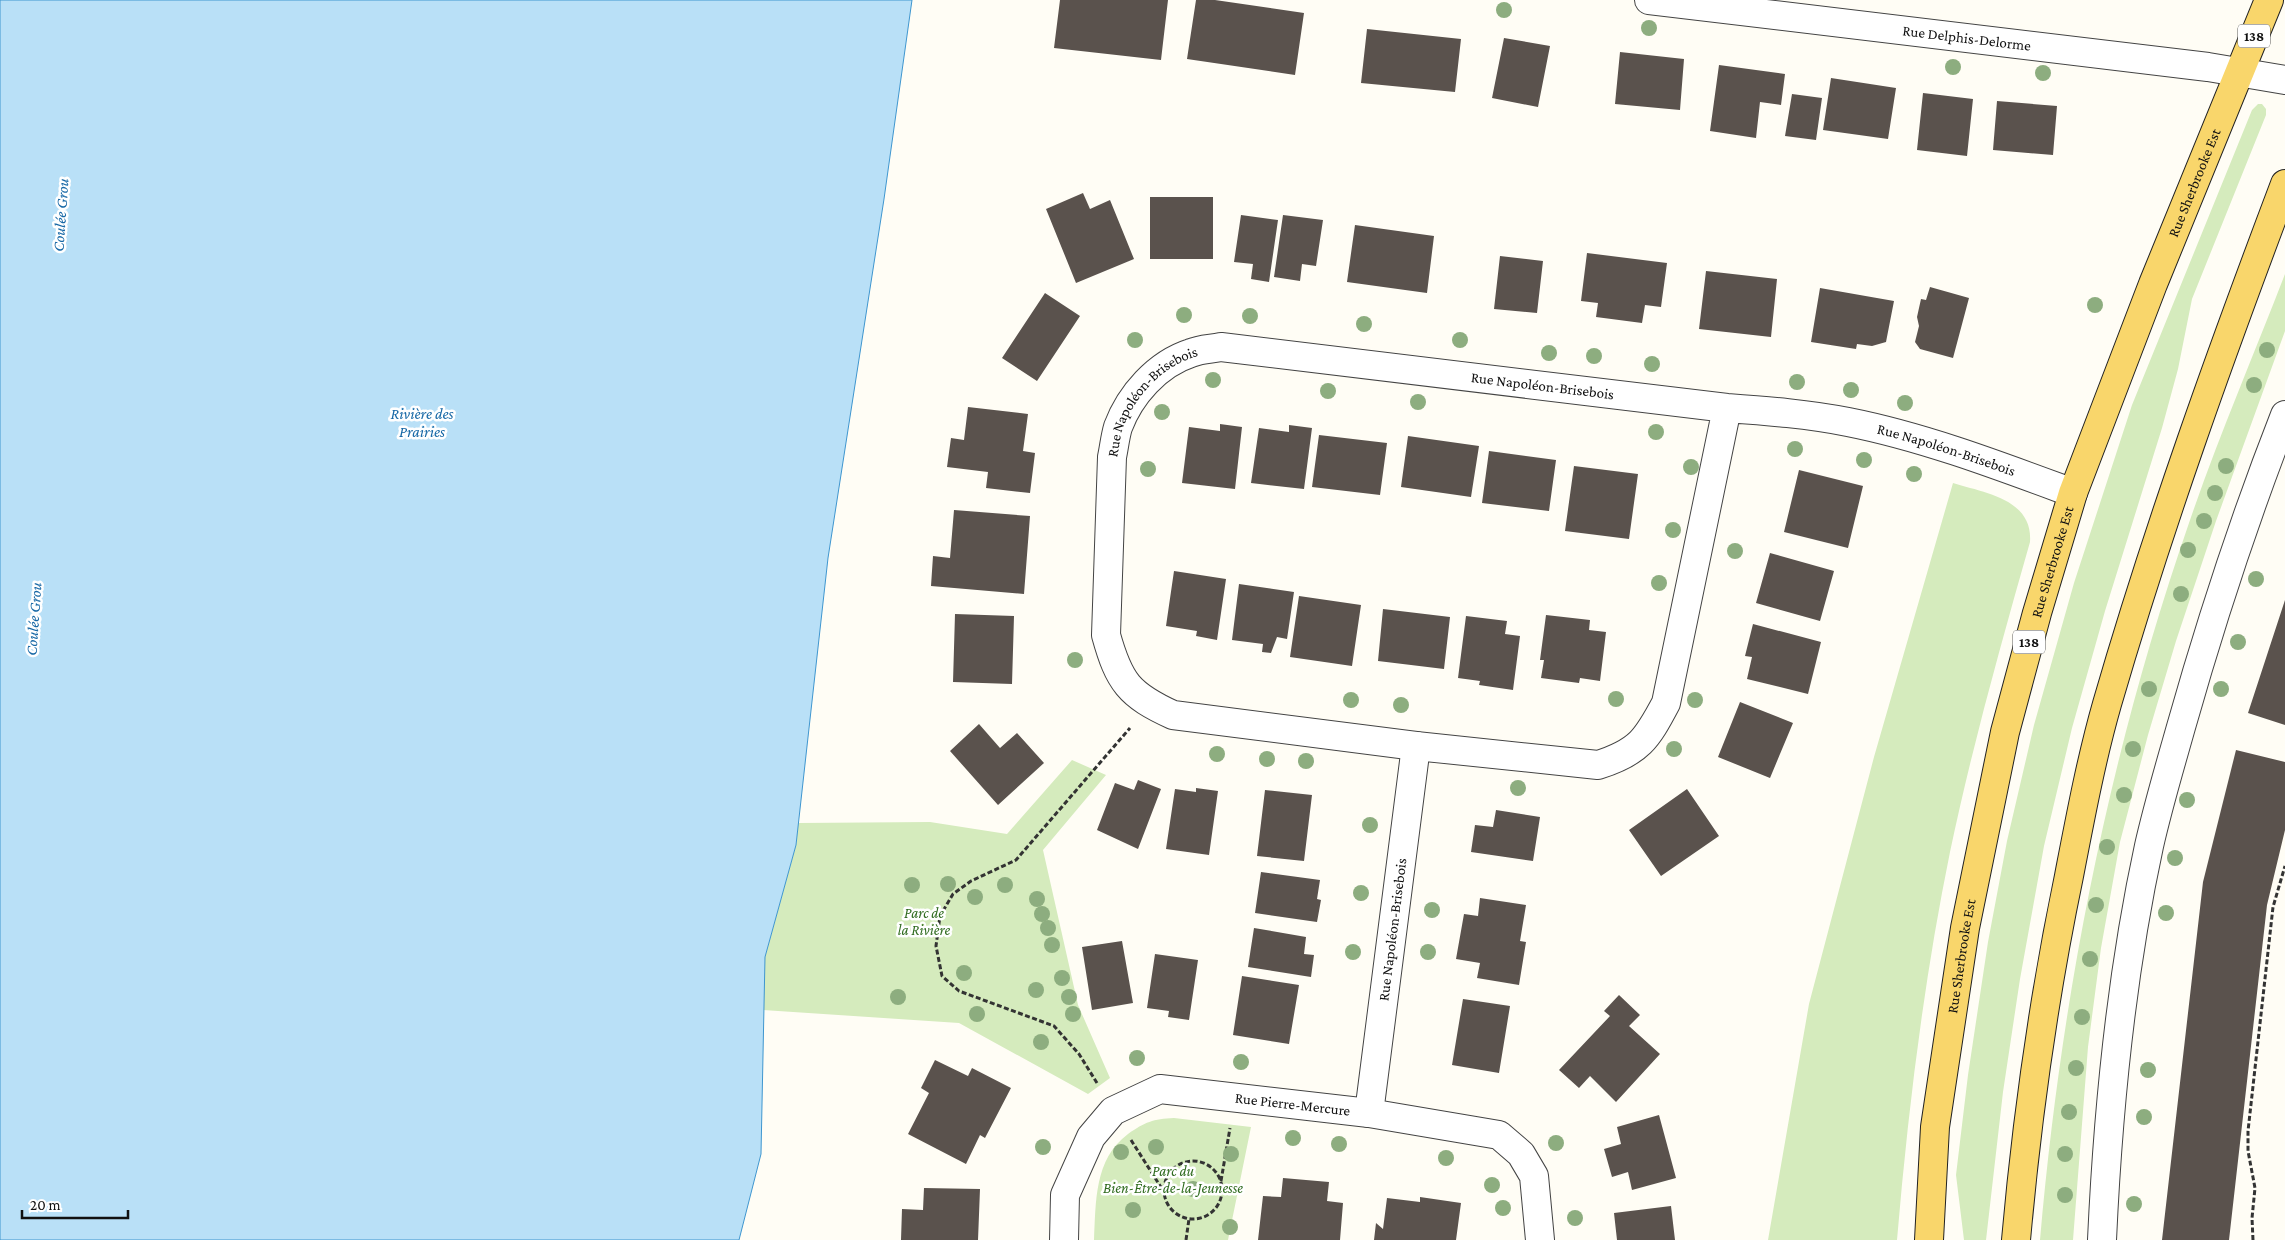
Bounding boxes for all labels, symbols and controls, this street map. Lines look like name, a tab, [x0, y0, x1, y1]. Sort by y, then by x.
street label: Rue Delphis-Delorme	[1902, 22, 2032, 54]
road number: 138	[2238, 24, 2270, 48]
street label: Rue Sherbrooke Est	[2165, 125, 2224, 239]
water label: Coulée Grou	[49, 178, 72, 252]
street label: Rue Napoléon-Brisebois	[1104, 343, 1200, 458]
street label: Rue Napoléon-Brisebois	[1470, 369, 1615, 402]
water label: Rivière des Prairies	[391, 405, 454, 440]
street label: Rue Napoléon-Brisebois	[1876, 421, 2018, 479]
street label: Rue Sherbrooke Est	[2028, 503, 2077, 619]
water label: Coulée Grou	[22, 582, 45, 656]
road number: 138	[2013, 630, 2045, 654]
street label: Rue Napoléon-Brisebois	[1375, 857, 1410, 1002]
street label: Rue Sherbrooke Est	[1944, 897, 1979, 1014]
park label: Parc de la Rivière	[898, 905, 951, 938]
street label: Rue Pierre-Mercure	[1234, 1090, 1352, 1119]
park label: Parc du Bien-Être-de-la-Jeunesse	[1103, 1163, 1243, 1197]
scale bar	[22, 1188, 129, 1220]
text: 20 m	[30, 1197, 61, 1213]

